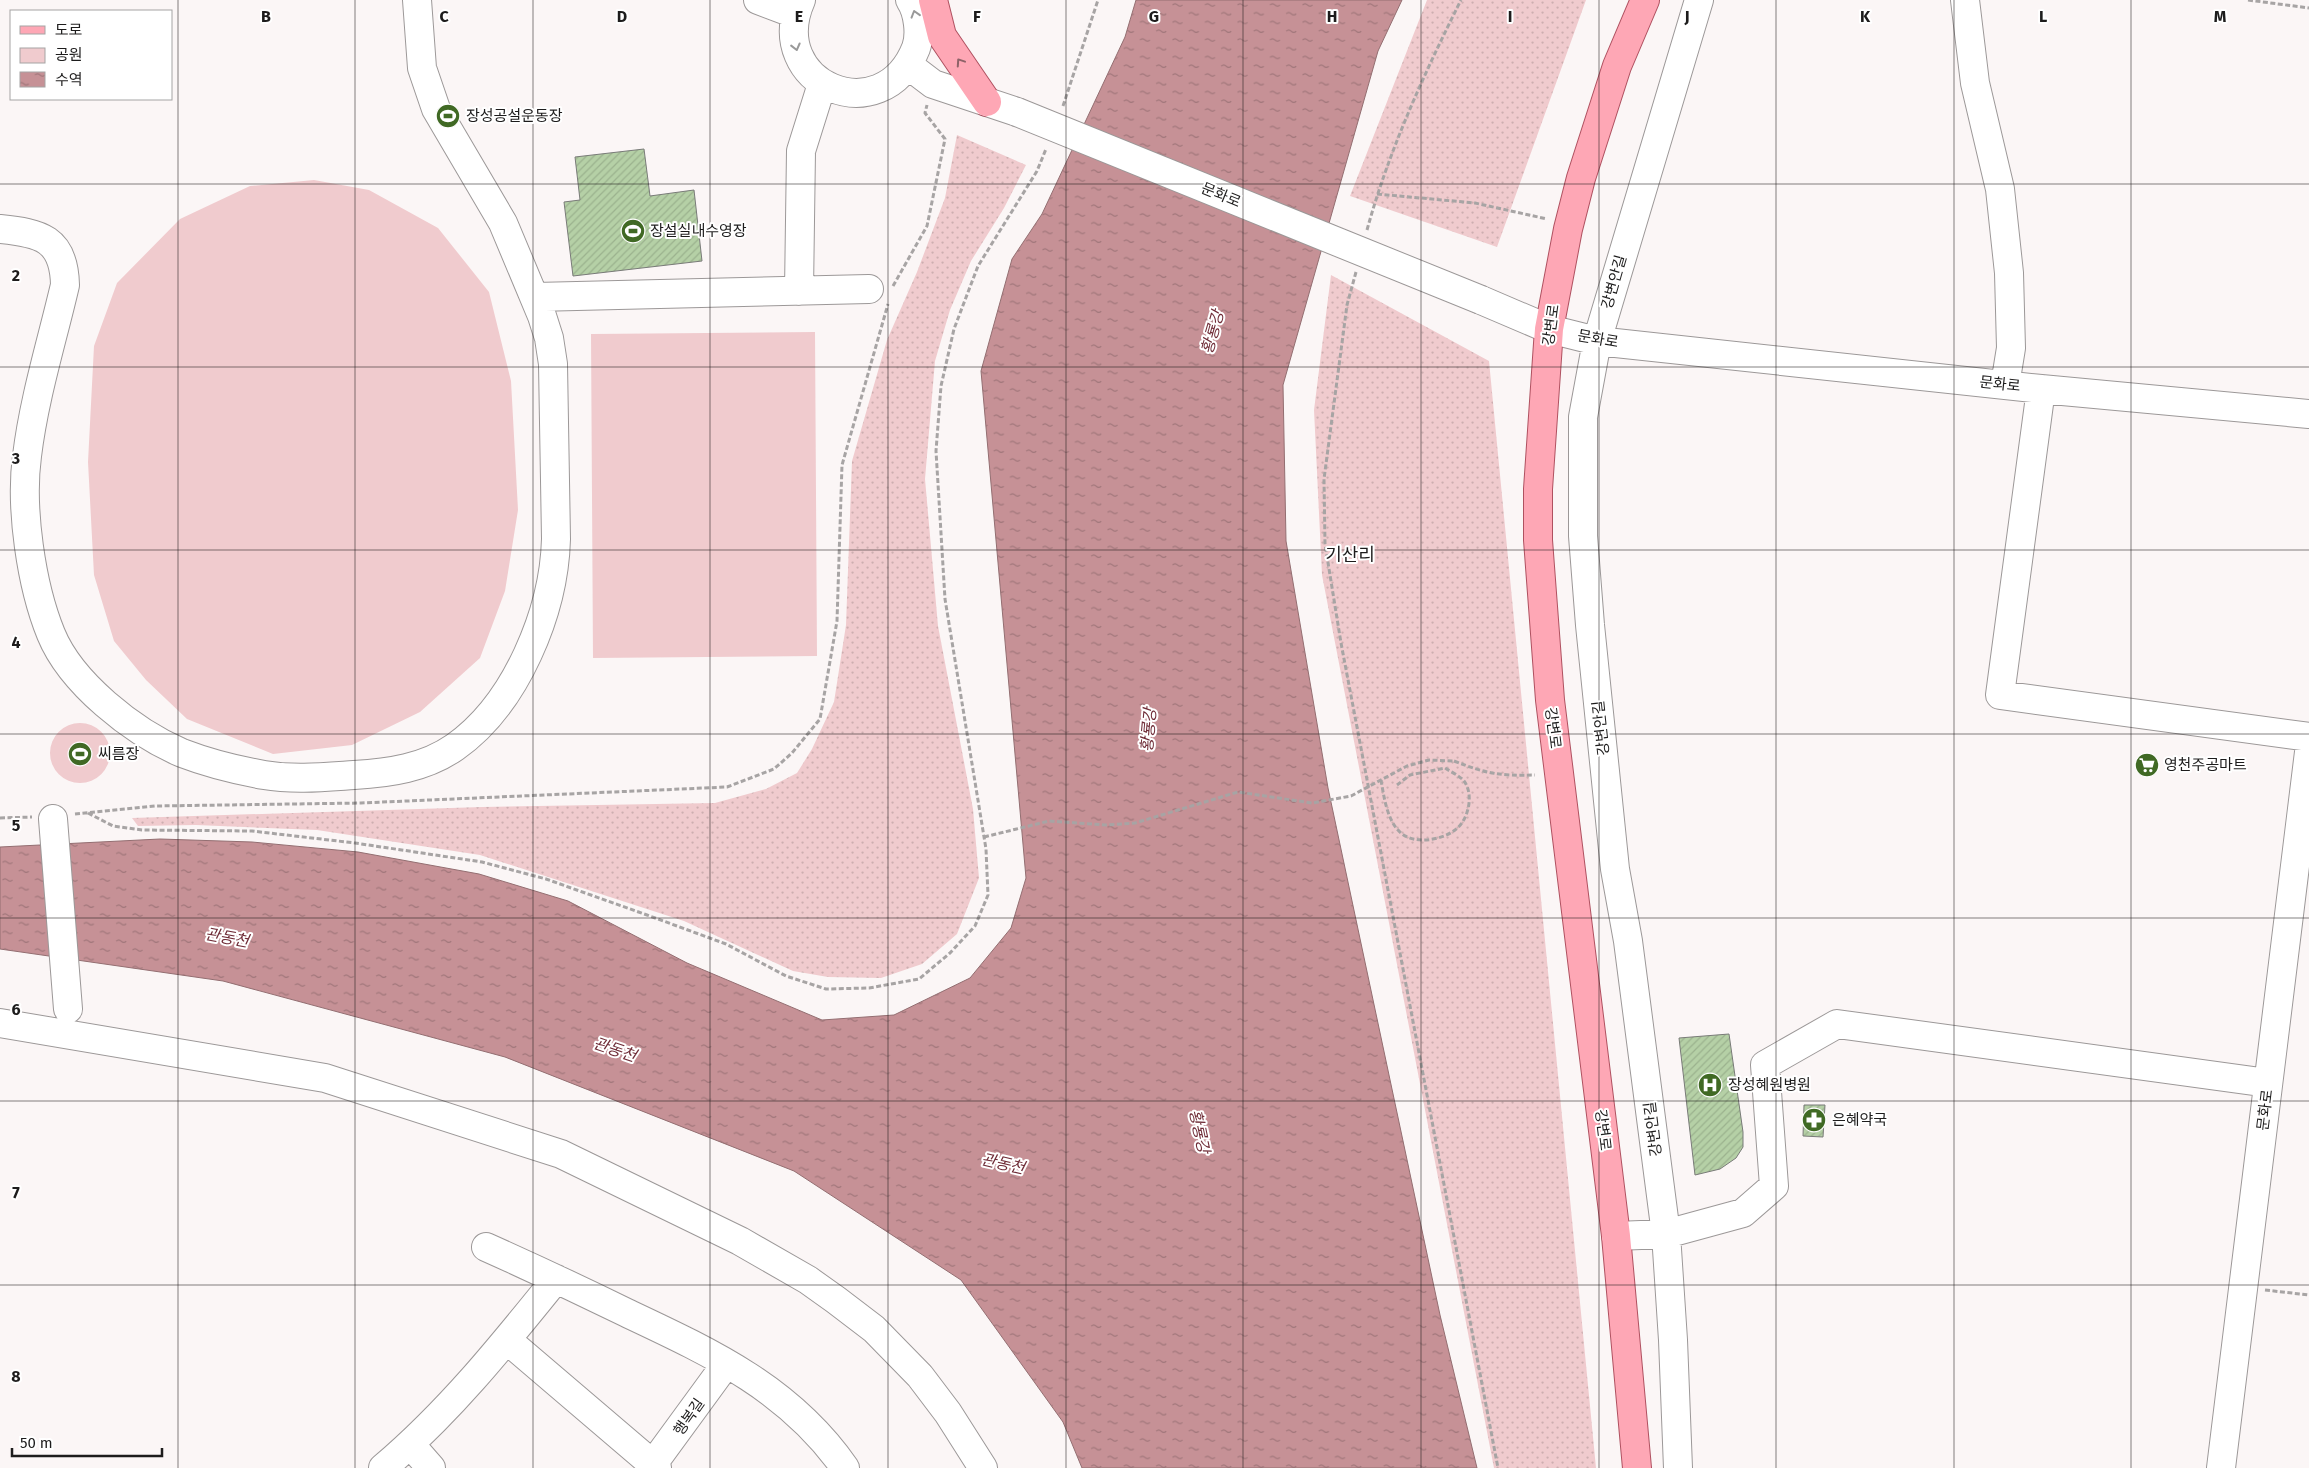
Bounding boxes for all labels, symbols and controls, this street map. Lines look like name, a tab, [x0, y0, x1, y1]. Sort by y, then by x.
text: B	[261, 7, 271, 26]
text: C	[439, 7, 449, 26]
text: D	[617, 7, 627, 26]
text: E	[795, 7, 803, 26]
text: F	[973, 7, 981, 26]
text: G	[1149, 7, 1159, 26]
text: H	[1327, 7, 1337, 26]
text: I	[1508, 7, 1512, 26]
text: J	[1683, 7, 1690, 26]
text: K	[1860, 7, 1871, 26]
text: L	[2039, 7, 2047, 26]
text: M	[2214, 7, 2227, 26]
legend	[10, 10, 172, 100]
one-way arrow	[911, 10, 921, 18]
text: 도로	[55, 21, 83, 39]
one-way arrow	[790, 42, 801, 51]
text: 공원	[55, 46, 83, 64]
one-way arrow	[957, 58, 966, 68]
text: 수역	[55, 71, 83, 89]
sports icon: 장성공설운동장	[435, 103, 461, 129]
place label: 장성공설운동장	[466, 107, 563, 125]
street label: 문화로	[1198, 179, 1244, 211]
sports icon: 장설실내수영장	[620, 218, 646, 244]
place label: 장설실내수영장	[650, 222, 747, 240]
street label: 강변안길	[1598, 253, 1630, 311]
text: 2	[12, 266, 20, 285]
street label: 강변로	[1539, 303, 1563, 347]
water label: 황룡강	[1197, 306, 1228, 356]
street label: 문화로	[1576, 327, 1620, 351]
street label: 문화로	[1978, 373, 2022, 395]
text: 3	[11, 449, 20, 468]
district label: 기산리	[1325, 544, 1375, 566]
text: 4	[11, 633, 21, 652]
street label: 강변안길	[1589, 700, 1613, 756]
water label: 황룡강	[1137, 705, 1160, 753]
street label: 강변로	[1542, 706, 1564, 750]
sports icon: 씨름장	[67, 741, 93, 767]
place label: 씨름장	[98, 745, 140, 763]
supermarket icon: 영천주공마트	[2134, 752, 2160, 778]
place label: 영천주공마트	[2164, 756, 2247, 774]
text: 5	[12, 816, 21, 835]
water label: 관동천	[203, 924, 253, 951]
text: 6	[11, 1000, 21, 1019]
water label: 관동천	[591, 1033, 641, 1066]
hospital icon: 장성혜원병원	[1697, 1072, 1723, 1098]
place label: 장성혜원병원	[1728, 1076, 1811, 1094]
street label: 문화로	[2254, 1088, 2276, 1132]
street label: 강변안길	[1641, 1101, 1665, 1157]
pharmacy icon: 은혜약국	[1801, 1107, 1827, 1133]
water label: 황룡강	[1186, 1108, 1214, 1157]
street label: 강변로	[1592, 1108, 1614, 1152]
place label: 은혜약국	[1832, 1111, 1887, 1129]
water label: 관동천	[979, 1149, 1029, 1178]
text: 7	[12, 1183, 20, 1202]
text: 8	[11, 1367, 21, 1386]
street label: 행복길	[670, 1395, 708, 1439]
scale bar	[12, 1426, 162, 1458]
text: 50 m	[20, 1434, 53, 1452]

